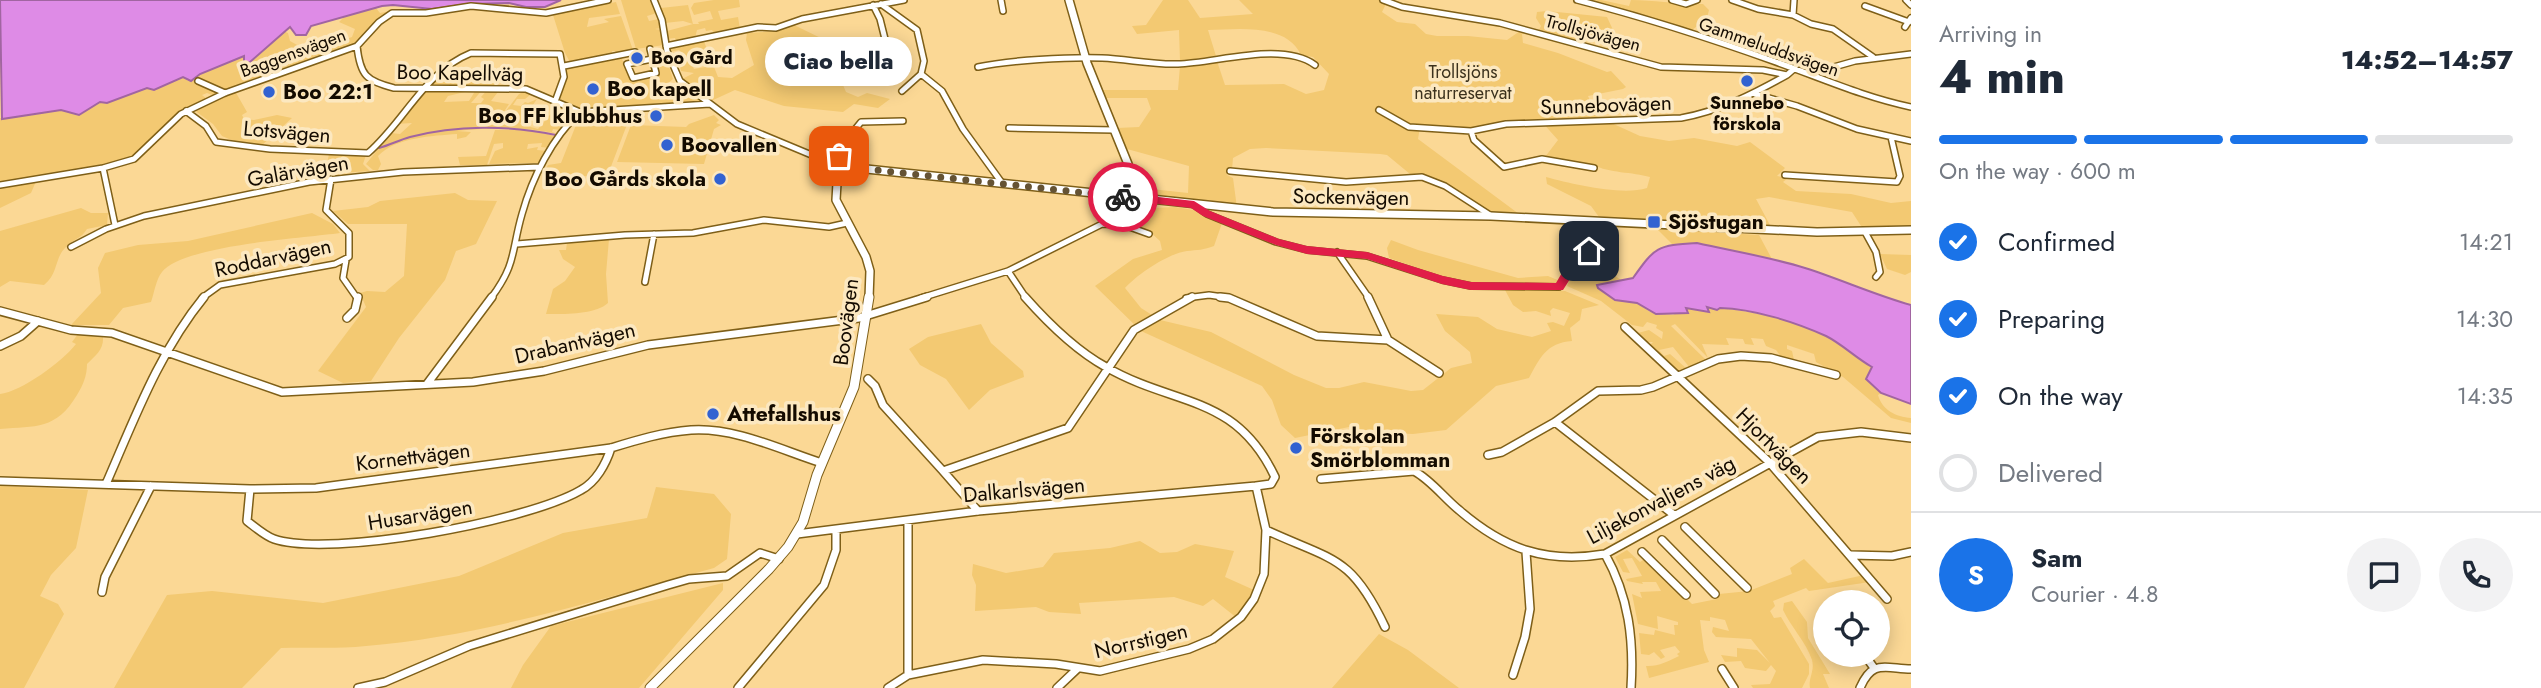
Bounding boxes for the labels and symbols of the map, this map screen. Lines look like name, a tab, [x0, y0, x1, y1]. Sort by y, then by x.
street label: Trollsjövägen	[1542, 8, 1644, 58]
street label: Gammeluddsvägen	[1695, 11, 1843, 83]
street label: Baggensvägen	[237, 22, 349, 84]
callout: Ciao bella	[766, 37, 912, 86]
place label: Boo Gård	[651, 45, 733, 71]
marker: Boo Gård	[629, 50, 645, 66]
street label: Boo Kapellväg	[396, 57, 524, 89]
park label: Trollsjöns naturreservat	[1414, 59, 1512, 106]
marker: Sunnebo förskola	[1739, 73, 1755, 89]
place label: Boo kapell	[607, 74, 712, 104]
place label: Boo 22:1	[283, 77, 373, 107]
marker: Boo kapell	[585, 81, 601, 97]
marker: Boo 22:1	[261, 84, 277, 100]
street label: Sunnebovägen	[1540, 88, 1672, 122]
place label: Sunnebo förskola	[1710, 90, 1785, 137]
place label: Boo FF klubbhus	[478, 101, 642, 131]
marker: Boo FF klubbhus	[648, 108, 664, 124]
street label: Lotsvägen	[242, 113, 332, 151]
pin	[809, 126, 869, 186]
place label: Boovallen	[681, 130, 777, 160]
marker: Boovallen	[659, 137, 675, 153]
street label: Galärvägen	[245, 147, 351, 195]
courier	[1088, 162, 1158, 232]
place label: Boo Gårds skola	[544, 164, 706, 194]
marker: Boo Gårds skola	[712, 171, 728, 187]
street label: Sockenvägen	[1292, 181, 1410, 213]
place label: Sjöstugan	[1668, 207, 1764, 237]
marker: Sjöstugan	[1646, 214, 1662, 230]
pin	[1559, 221, 1619, 281]
street label: Roddarvägen	[212, 231, 334, 285]
street label: Boovägen	[826, 277, 866, 367]
street label: Drabantvägen	[512, 315, 638, 371]
place label: Attefallshus	[726, 399, 841, 429]
street label: Hjortvägen	[1729, 401, 1819, 491]
marker: Attefallshus	[705, 406, 721, 422]
place label: Förskolan Smörblomman	[1310, 421, 1450, 475]
street label: Kornettvägen	[354, 435, 472, 479]
marker: Förskolan Smörblomman	[1288, 440, 1304, 456]
street label: Liljekonvaljens väg	[1581, 448, 1741, 552]
street label: Dalkarlsvägen	[962, 470, 1086, 510]
street label: Husarvägen	[365, 492, 475, 538]
street label: Norrstigen	[1091, 616, 1191, 666]

